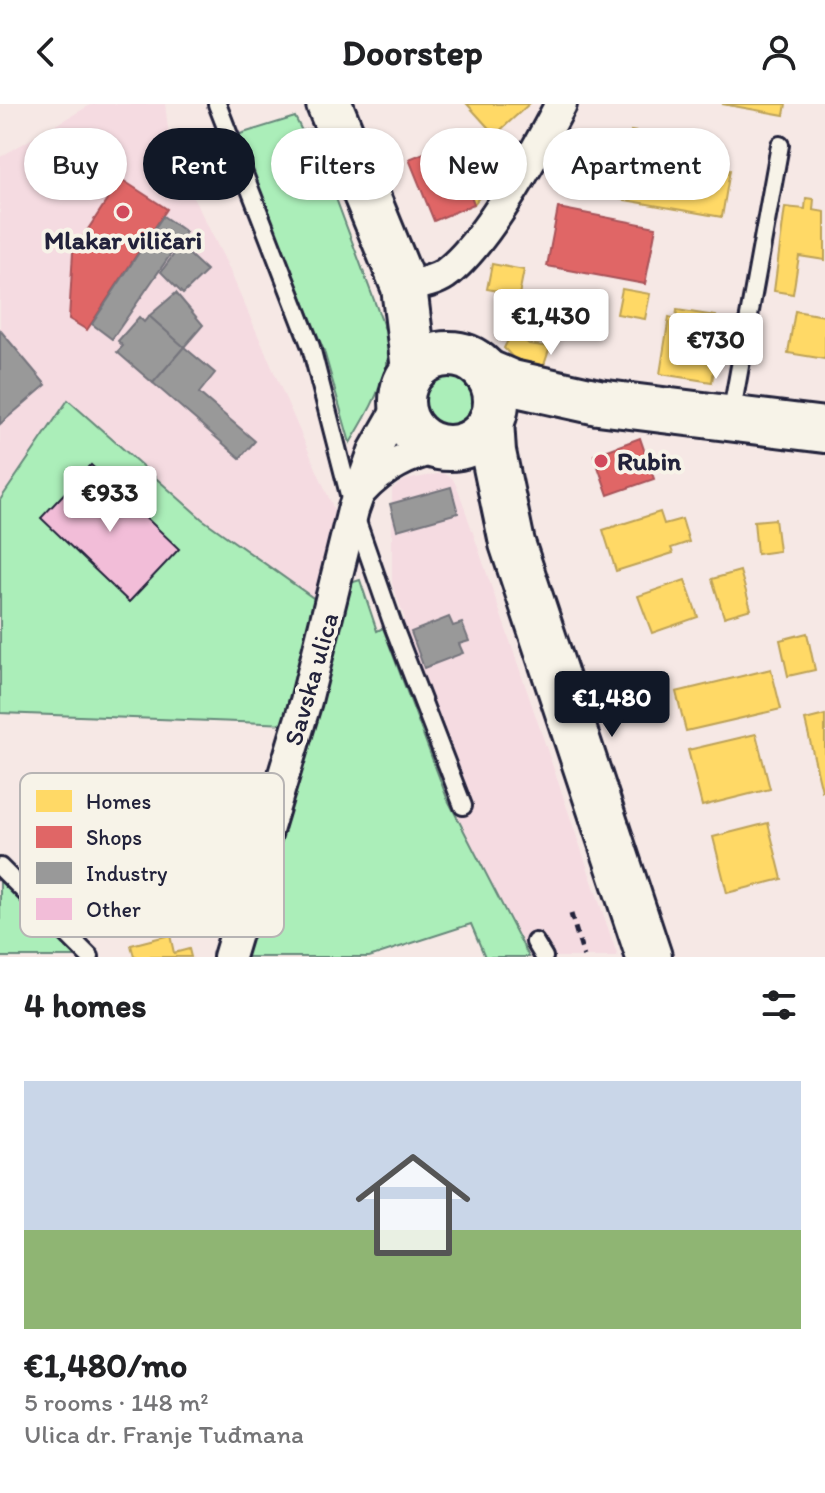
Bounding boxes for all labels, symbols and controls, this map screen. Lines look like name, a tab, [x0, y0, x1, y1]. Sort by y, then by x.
icon: back	[24, 30, 68, 74]
icon: person	[757, 30, 801, 74]
text: Doorstep	[342, 31, 483, 74]
chip: Buy	[24, 128, 127, 200]
chip: Rent	[143, 128, 255, 200]
chip: Filters	[271, 128, 404, 200]
chip: New	[420, 128, 527, 200]
chip: Apartment	[543, 128, 730, 200]
marker: Mlakar viličari	[114, 203, 132, 221]
place label: Mlakar viličari	[44, 224, 202, 256]
pin: €1,430	[486, 289, 616, 357]
text: €1,430	[512, 299, 590, 331]
pin: €730	[669, 313, 763, 381]
text: €730	[687, 323, 745, 355]
place label: Rubin	[617, 445, 681, 477]
marker: Rubin	[592, 452, 610, 470]
pin: €933	[63, 466, 157, 534]
text: €933	[82, 476, 138, 508]
street label: Savska ulica	[277, 609, 345, 749]
pin: €1,480	[547, 671, 677, 739]
text: €1,480	[573, 681, 651, 713]
legend	[20, 773, 284, 937]
text: Homes	[86, 788, 151, 815]
text: Shops	[86, 824, 142, 851]
text: Industry	[86, 860, 168, 887]
text: Other	[86, 896, 141, 923]
icon: filters	[757, 983, 801, 1027]
text: 4 homes	[24, 985, 147, 1026]
icon: home	[341, 1133, 485, 1277]
text: €1,480/mo	[24, 1345, 187, 1386]
text: 5 rooms · 148 m²	[24, 1386, 209, 1418]
text: Ulica dr. Franje Tuđmana	[24, 1418, 304, 1450]

